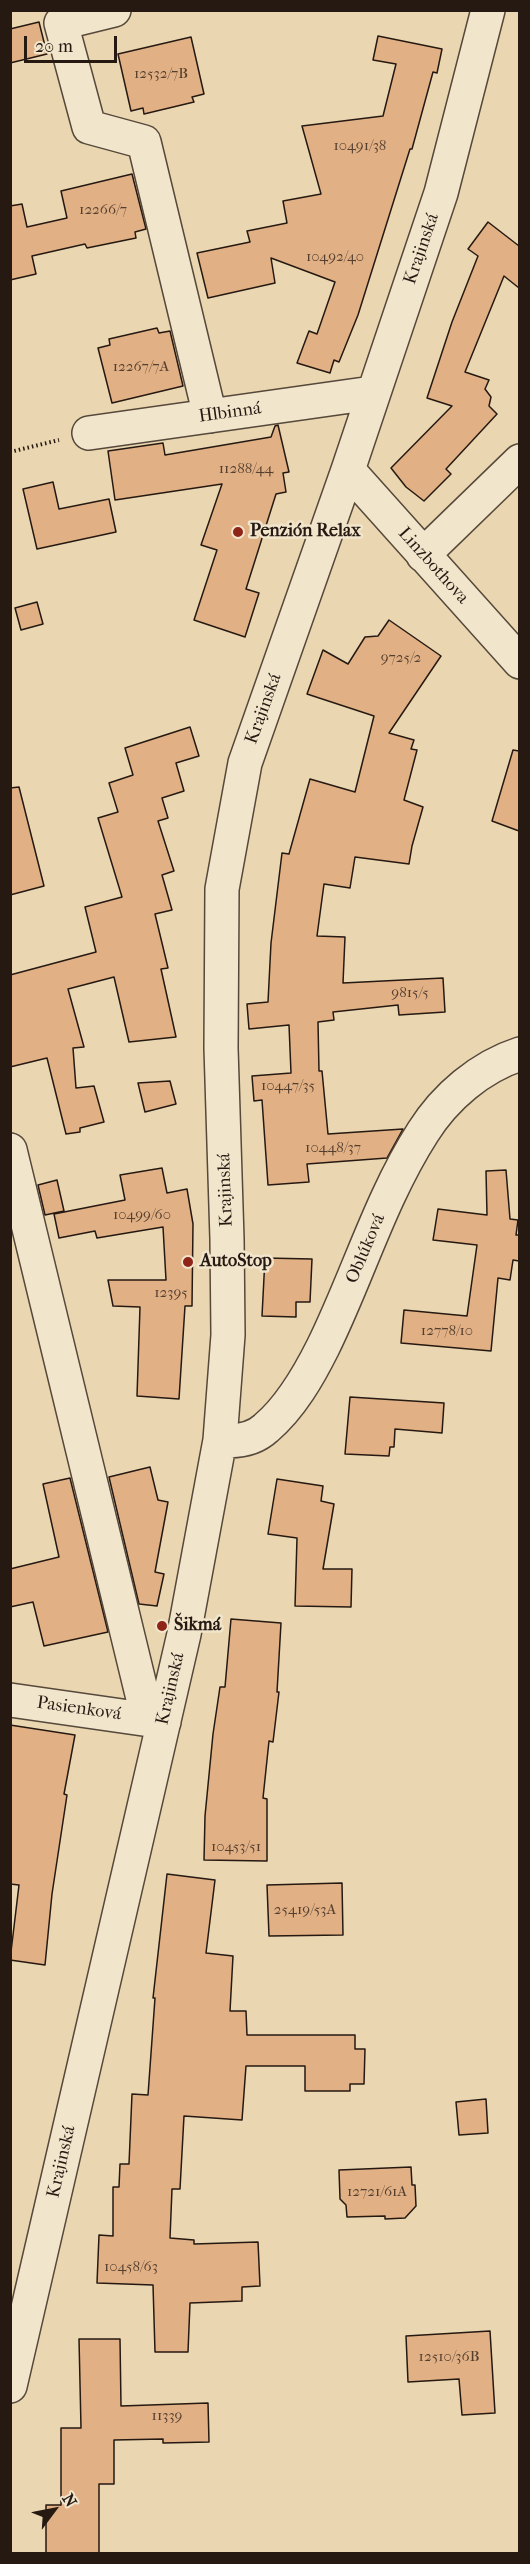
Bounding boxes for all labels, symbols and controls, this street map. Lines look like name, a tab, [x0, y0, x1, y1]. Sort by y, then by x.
scale bar	[27, 24, 120, 62]
text: 20 m	[35, 36, 73, 57]
house number: 12532/7B	[134, 65, 188, 83]
house number: 10491/38	[334, 137, 386, 155]
house number: 12266/7	[79, 201, 127, 219]
street label: Krajinská	[400, 211, 444, 287]
house number: 10492/40	[306, 248, 364, 266]
house number: 12267/7A	[113, 358, 169, 376]
street label: Hlbinná	[197, 398, 263, 428]
house number: 11288/44	[219, 460, 273, 478]
place label: Penzión Relax	[250, 521, 361, 543]
street label: Linzbothova	[393, 523, 473, 609]
marker: Penzión Relax	[231, 525, 245, 539]
house number: 9725/2	[381, 649, 421, 667]
street label: Krajinská	[241, 671, 287, 747]
house number: 9815/5	[391, 984, 429, 1002]
house number: 10447/35	[261, 1077, 315, 1095]
house number: 10448/37	[305, 1139, 361, 1157]
street label: Krajinská	[214, 1153, 238, 1227]
house number: 10499/60	[113, 1206, 171, 1224]
street label: Oblúková	[342, 1211, 390, 1287]
place label: AutoStop	[200, 1251, 272, 1273]
marker: AutoStop	[181, 1255, 195, 1269]
house number: 12395	[154, 1284, 188, 1302]
house number: 12778/10	[421, 1322, 473, 1340]
place label: Šikmá	[174, 1615, 221, 1637]
marker: Šikmá	[155, 1619, 169, 1633]
street label: Krajinská	[152, 1651, 190, 1727]
street label: Pasienková	[35, 1692, 123, 1726]
house number: 10453/51	[211, 1838, 261, 1856]
house number: 25419/53A	[274, 1901, 336, 1919]
street label: Krajinská	[43, 2124, 81, 2200]
house number: 12721/61A	[347, 2183, 407, 2201]
house number: 10458/63	[104, 2258, 158, 2276]
house number: 12510/36B	[419, 2348, 479, 2366]
house number: 11339	[152, 2407, 182, 2425]
north arrow	[24, 2480, 84, 2540]
text: N	[58, 2490, 81, 2510]

